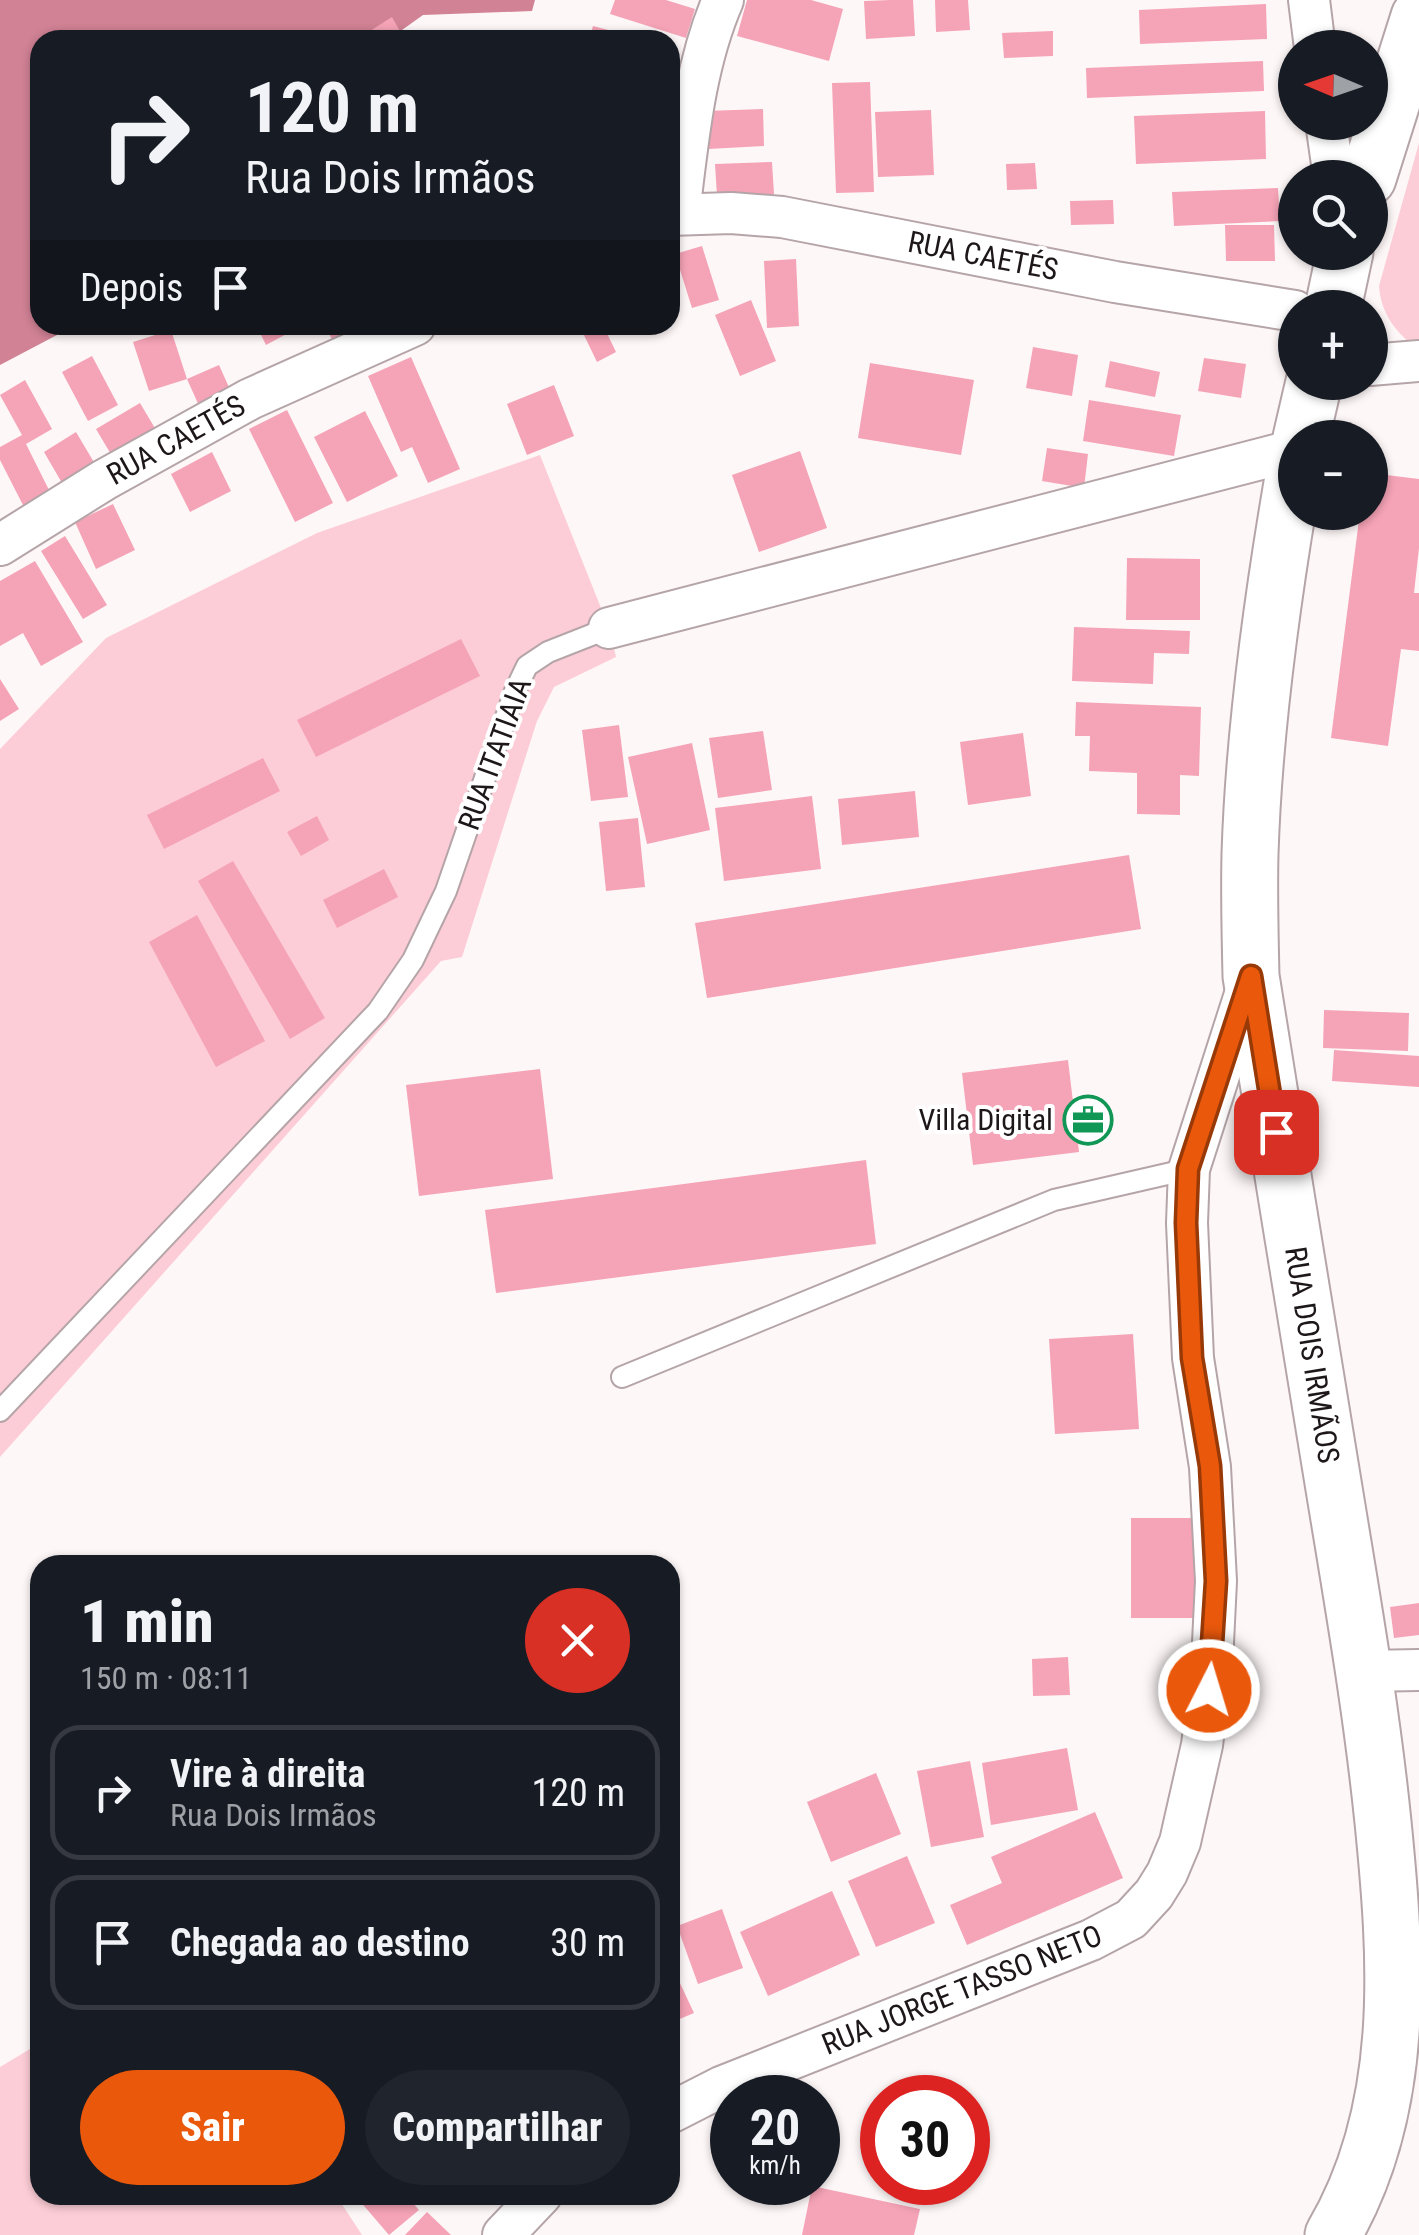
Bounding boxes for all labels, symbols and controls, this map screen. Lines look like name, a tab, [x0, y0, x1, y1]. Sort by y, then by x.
north arrow	[1278, 30, 1388, 140]
map controls	[1278, 30, 1388, 530]
text: 120 m	[245, 67, 419, 149]
icon: right	[80, 70, 210, 200]
text: Rua Dois Irmãos	[245, 151, 535, 204]
button: search	[1278, 160, 1388, 270]
street label: RUA CAETÉS	[905, 224, 1061, 287]
icon: arrive	[203, 260, 258, 315]
text: Depois	[80, 266, 183, 310]
button: +	[1278, 290, 1388, 400]
street label: RUA CAETÉS	[101, 387, 251, 492]
button: −	[1278, 420, 1388, 530]
street label: RUA ITATIAIA	[451, 673, 538, 835]
pin	[1234, 1090, 1319, 1175]
office icon: Villa Digital	[1062, 1094, 1114, 1146]
place label: Villa Digital	[918, 1102, 1053, 1137]
icon: arrive	[1249, 1105, 1304, 1160]
street label: RUA DOIS IRMÃOS	[1278, 1244, 1347, 1466]
text: 1 min	[80, 1586, 214, 1657]
button: close	[525, 1588, 630, 1693]
position arrow	[1157, 1638, 1261, 1742]
text: 150 m · 08:11	[80, 1659, 252, 1697]
text: Vire à direita	[170, 1752, 365, 1796]
icon: right	[85, 1765, 140, 1820]
text: 120 m	[531, 1771, 625, 1815]
text: Rua Dois Irmãos	[170, 1796, 377, 1834]
icon: arrive	[85, 1915, 140, 1970]
street label: RUA JORGE TASSO NETO	[817, 1917, 1107, 2062]
text: Chegada ao destino	[170, 1921, 470, 1965]
text: 30 m	[550, 1921, 625, 1965]
button: Sair	[80, 2070, 345, 2185]
button: Compartilhar	[365, 2070, 630, 2185]
speed limit sign: 30	[860, 2075, 990, 2205]
text: 20	[750, 2099, 800, 2157]
text: km/h	[749, 2151, 801, 2180]

